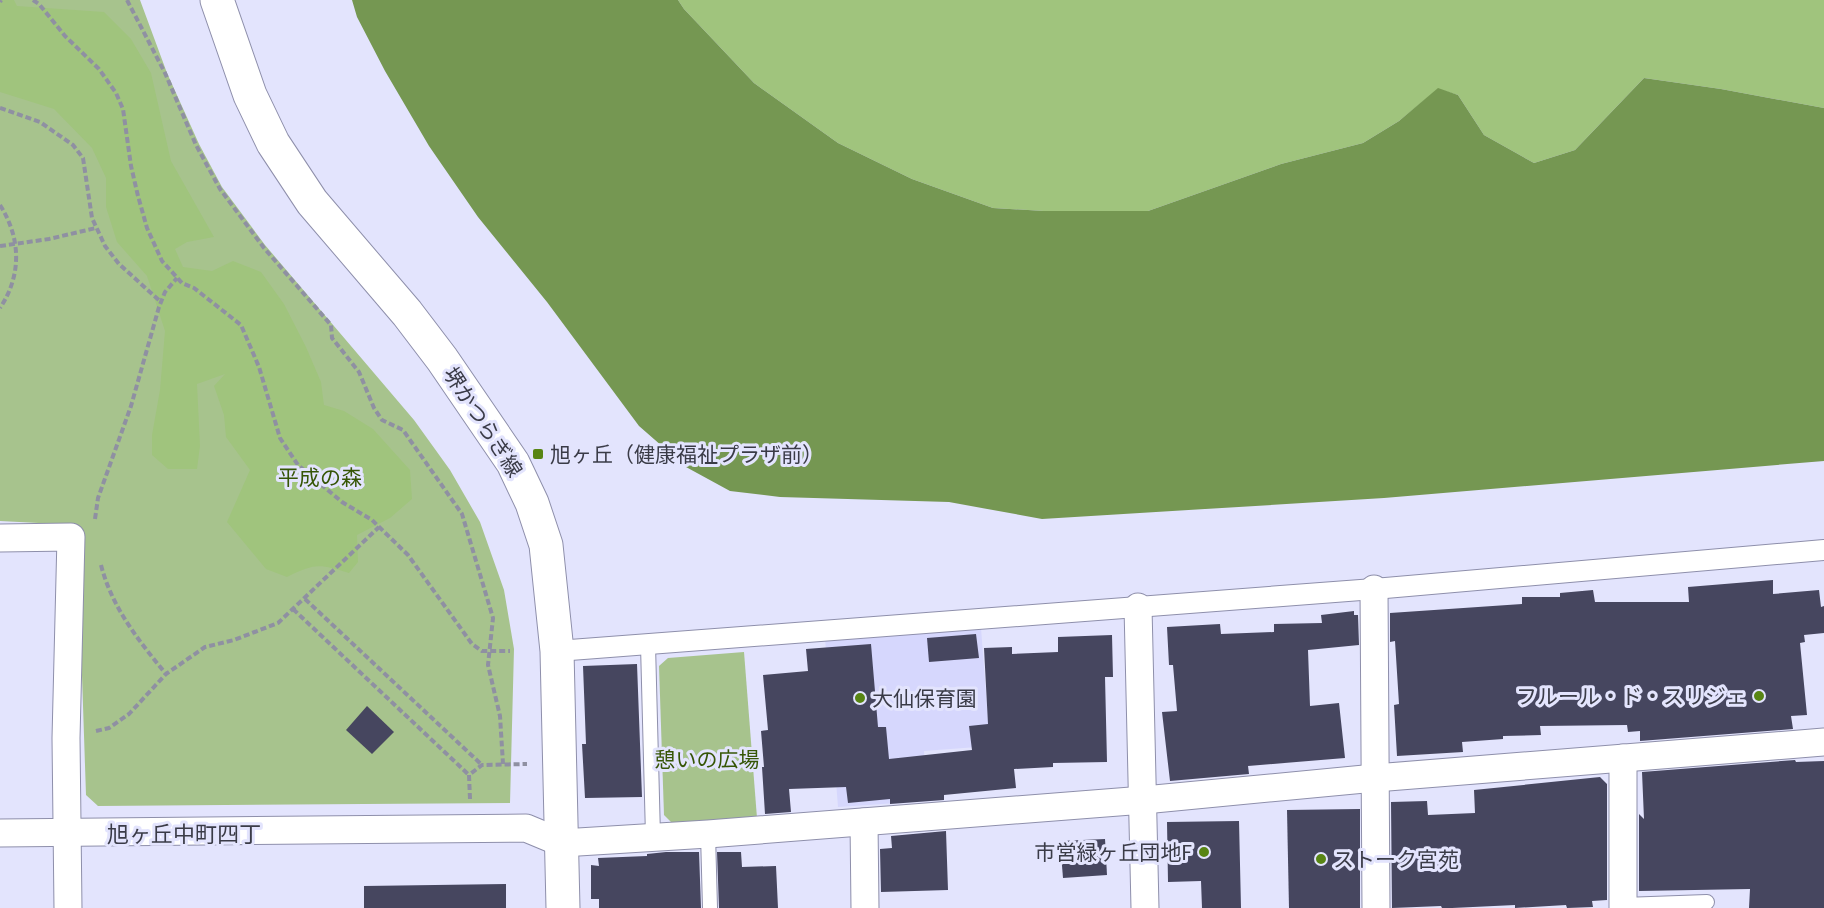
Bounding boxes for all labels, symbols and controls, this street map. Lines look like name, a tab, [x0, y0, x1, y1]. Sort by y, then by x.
street label: 堺かつらぎ線	[437, 361, 529, 483]
place label: 旭ヶ丘（健康福祉プラザ前）	[550, 440, 823, 469]
marker: 旭ヶ丘（健康福祉プラザ前）	[531, 447, 545, 461]
park label: 平成の森	[278, 463, 362, 492]
place label: フルール・ド・スリジェ	[1516, 682, 1747, 711]
place label: 大仙保育園	[872, 684, 977, 713]
marker: フルール・ド・スリジェ	[1752, 689, 1766, 703]
marker: 大仙保育園	[853, 691, 867, 705]
park label: 憩いの広場	[655, 745, 760, 774]
district label: 旭ヶ丘中町四丁	[107, 819, 261, 850]
place label: 市営緑ヶ丘団地F	[1034, 838, 1192, 867]
marker: 市営緑ヶ丘団地F	[1197, 845, 1211, 859]
place label: ストーク宮苑	[1333, 845, 1459, 874]
marker: ストーク宮苑	[1314, 852, 1328, 866]

